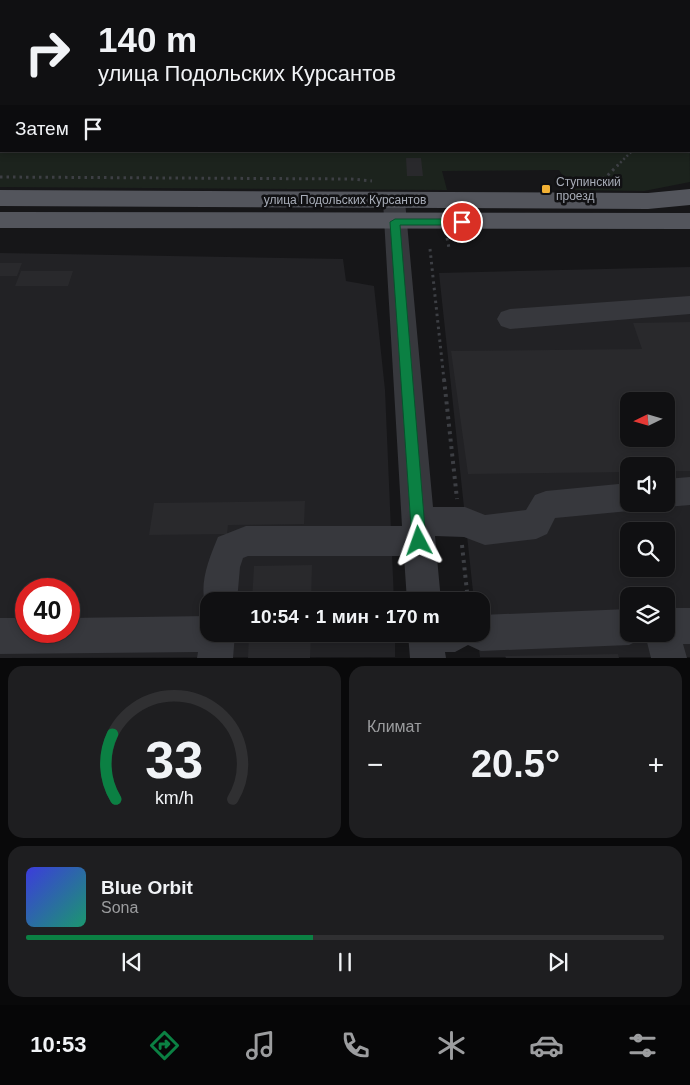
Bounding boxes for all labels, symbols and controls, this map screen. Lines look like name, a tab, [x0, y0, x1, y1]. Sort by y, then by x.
icon: right	[15, 20, 80, 85]
text: 140 m	[98, 20, 197, 59]
text: улица Подольских Курсантов	[98, 61, 396, 86]
icon: arrive	[79, 115, 107, 143]
text: Затем	[15, 118, 69, 139]
place label: Ступинский проезд	[556, 175, 621, 203]
marker: Ступинский проезд	[540, 183, 552, 195]
street label: улица Подольских Курсантов	[264, 193, 426, 207]
pin	[441, 201, 483, 243]
icon: arrive	[448, 208, 476, 236]
north arrow	[620, 392, 675, 448]
map controls	[620, 392, 675, 642]
button: sound	[620, 457, 675, 512]
position arrow	[392, 514, 444, 566]
button: search	[620, 522, 675, 577]
speed limit sign: 40	[15, 578, 80, 643]
button: layers	[620, 587, 675, 642]
text: 10:54 · 1 мин · 170 m	[250, 606, 440, 627]
text: Климат	[367, 718, 421, 735]
text: 33	[146, 731, 203, 789]
text: 20.5°	[471, 743, 560, 785]
text: −	[367, 749, 383, 780]
text: +	[648, 749, 664, 780]
text: km/h	[155, 788, 194, 808]
text: Blue Orbit	[101, 877, 193, 898]
text: Sona	[101, 899, 138, 916]
icon: previous	[118, 948, 146, 976]
icon: pause	[331, 948, 359, 976]
icon: next	[544, 948, 572, 976]
icon: directions	[147, 1028, 182, 1063]
icon: music	[243, 1028, 278, 1063]
icon: phone	[338, 1028, 373, 1063]
icon: climate	[434, 1028, 469, 1063]
icon: car	[529, 1028, 564, 1063]
icon: filters	[625, 1028, 660, 1063]
text: 10:53	[30, 1032, 87, 1057]

